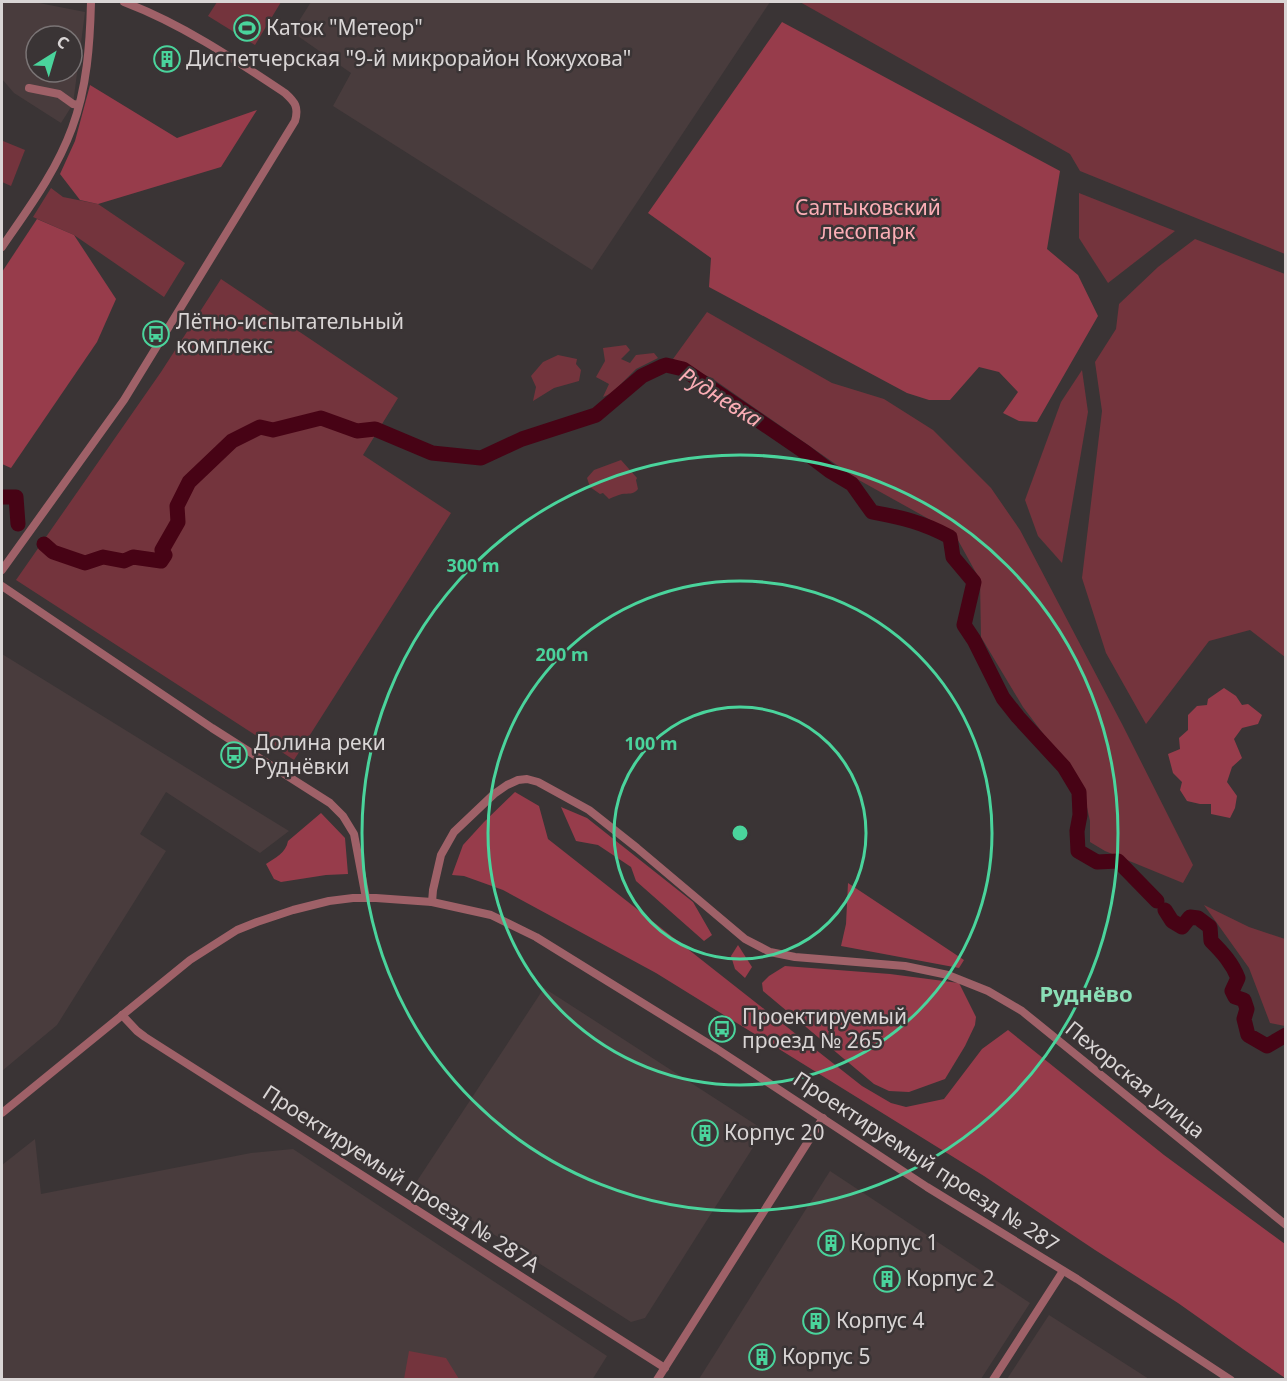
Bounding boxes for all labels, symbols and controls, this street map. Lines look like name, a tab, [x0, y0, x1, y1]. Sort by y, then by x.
sports icon: Каток "Метеор"	[232, 13, 262, 43]
place label: Каток "Метеор"	[266, 13, 423, 41]
north arrow	[24, 24, 84, 84]
text: С	[52, 30, 74, 54]
building icon: Диспетчерская "9-й микрорайон Кожухова"	[152, 44, 182, 74]
place label: Диспетчерская "9-й микрорайон Кожухова"	[186, 44, 631, 72]
park label: Салтыковский лесопарк	[795, 193, 941, 245]
place label: Лётно-испытательный комплекс	[176, 307, 404, 359]
bus stop icon: Лётно-испытательный комплекс	[141, 319, 171, 349]
water label: Рудневка	[675, 359, 768, 433]
text: 300 m	[446, 553, 500, 577]
text: 200 m	[535, 642, 589, 666]
place label: Долина реки Руднёвки	[254, 728, 386, 780]
text: 100 m	[624, 731, 678, 755]
bus stop icon: Долина реки Руднёвки	[219, 740, 249, 770]
centre of rings	[730, 823, 750, 843]
district label: Руднёво	[1039, 978, 1133, 1008]
place label: Проектируемый проезд № 265	[742, 1002, 907, 1054]
bus stop icon: Проектируемый проезд № 265	[707, 1014, 737, 1044]
street label: Пехорская улица	[1060, 1014, 1211, 1144]
street label: Проектируемый проезд № 287	[788, 1065, 1065, 1258]
street label: Проектируемый проезд № 287А	[258, 1078, 546, 1279]
building icon: Корпус 20	[690, 1118, 720, 1148]
place label: Корпус 20	[724, 1118, 825, 1146]
building icon: Корпус 1	[816, 1228, 846, 1258]
place label: Корпус 1	[850, 1228, 939, 1256]
building icon: Корпус 2	[872, 1264, 902, 1294]
place label: Корпус 2	[906, 1264, 995, 1292]
building icon: Корпус 4	[801, 1306, 831, 1336]
place label: Корпус 4	[836, 1306, 925, 1334]
building icon: Корпус 5	[747, 1342, 777, 1372]
place label: Корпус 5	[782, 1342, 871, 1370]

